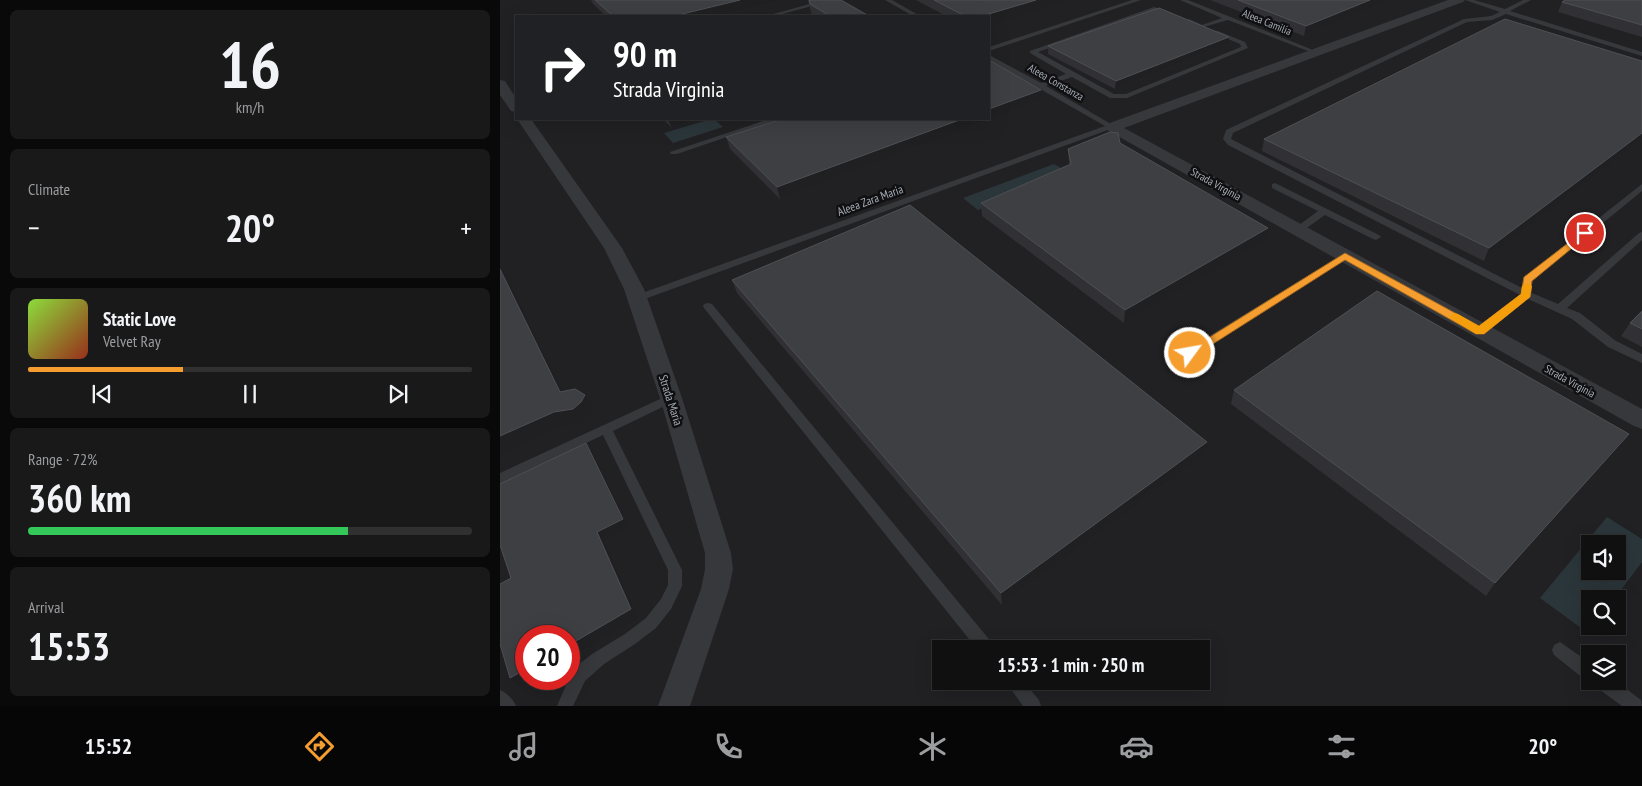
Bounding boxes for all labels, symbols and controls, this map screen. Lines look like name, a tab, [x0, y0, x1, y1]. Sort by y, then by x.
street label: Aleea Camilia	[1240, 6, 1294, 38]
text: 16	[219, 22, 281, 106]
text: 90 m	[613, 31, 677, 77]
icon: right	[530, 35, 595, 100]
street label: Aleea Constanza	[1026, 60, 1086, 104]
text: Strada Virginia	[613, 75, 724, 103]
text: km/h	[236, 97, 264, 117]
street label: Strada Virginia	[1188, 164, 1244, 204]
text: Climate	[28, 179, 70, 199]
street label: Aleea Zara Maria	[835, 181, 905, 219]
text: 20°	[225, 203, 275, 252]
text: −	[28, 209, 40, 246]
text: +	[460, 209, 472, 246]
pin	[1564, 212, 1606, 254]
icon: arrive	[1571, 219, 1599, 247]
text: Static Love	[103, 307, 176, 331]
position arrow	[1163, 326, 1215, 378]
text: Velvet Ray	[103, 331, 161, 351]
street label: Strada Virginia	[1542, 361, 1598, 401]
street label: Strada Maria	[656, 373, 686, 427]
icon: previous	[88, 380, 116, 408]
icon: pause	[236, 380, 264, 408]
icon: next	[384, 380, 412, 408]
text: Range · 72%	[28, 449, 97, 469]
text: 360 km	[28, 473, 131, 522]
map controls	[1581, 535, 1626, 690]
button: sound	[1581, 535, 1626, 580]
button: search	[1581, 590, 1626, 635]
text: Arrival	[28, 597, 64, 617]
text: 15:53	[28, 621, 110, 670]
speed limit sign: 20	[515, 625, 580, 690]
button: layers	[1581, 645, 1626, 690]
text: 15:53 · 1 min · 250 m	[998, 653, 1144, 677]
icon: directions	[302, 729, 337, 764]
icon: music	[506, 729, 541, 764]
icon: phone	[711, 729, 746, 764]
icon: climate	[915, 729, 950, 764]
icon: car	[1119, 729, 1154, 764]
icon: filters	[1324, 729, 1359, 764]
text: 15:52	[85, 732, 132, 760]
text: 20°	[1528, 732, 1557, 760]

